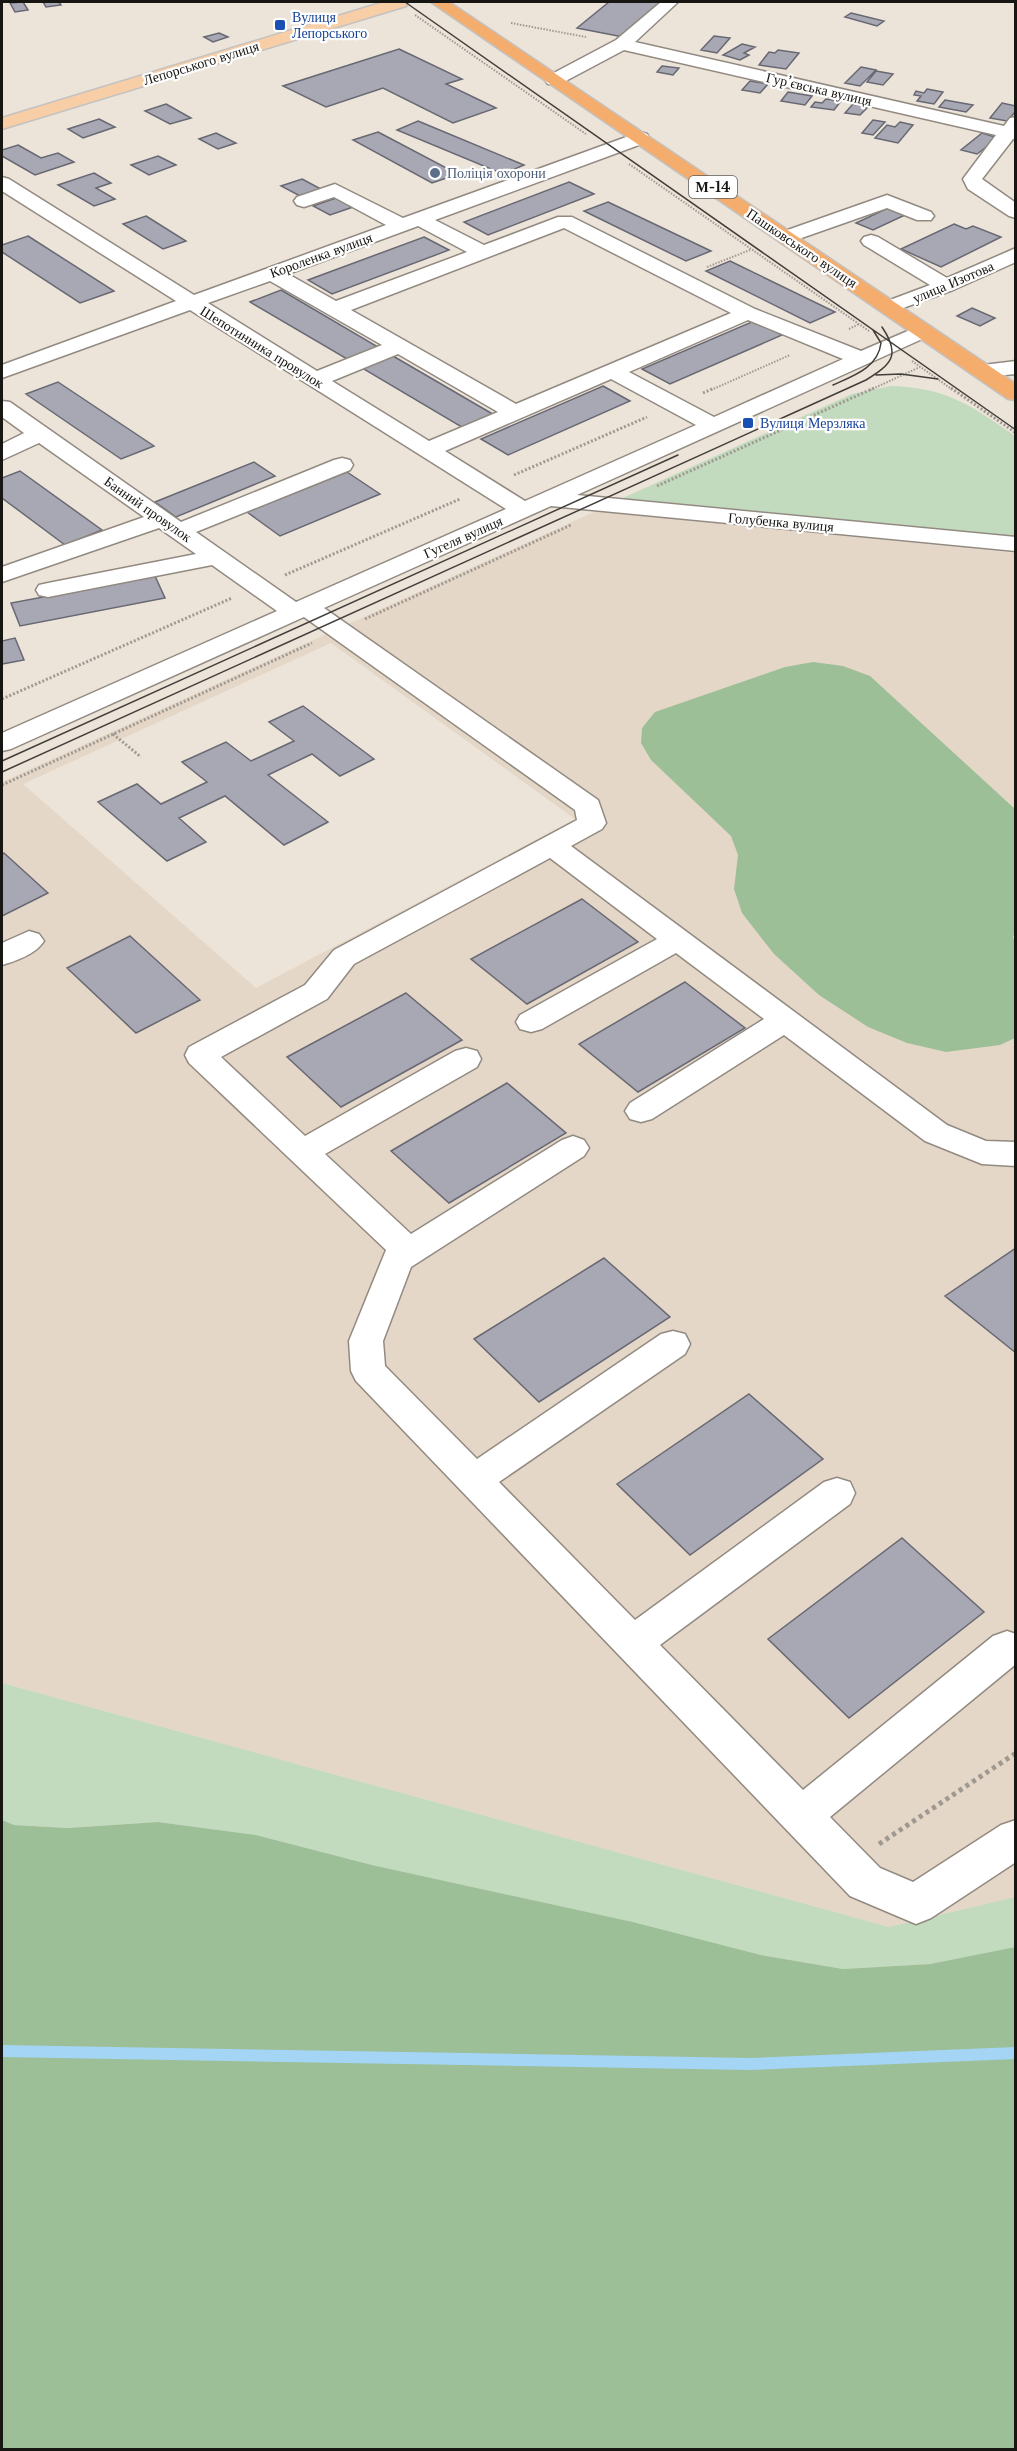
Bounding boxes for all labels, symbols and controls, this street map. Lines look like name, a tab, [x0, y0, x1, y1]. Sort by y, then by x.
place label: Вулиця Лепорського	[292, 8, 367, 42]
marker: Вулиця Лепорського	[273, 18, 287, 32]
street label: Лепорського вулиця	[141, 37, 262, 89]
street label: Гур’євська вулиця	[764, 68, 874, 110]
place label: Поліція охорони	[447, 164, 546, 182]
marker: Поліція охорони	[428, 166, 442, 180]
road number: М-14	[689, 176, 737, 198]
street label: Пашковського вулиця	[743, 204, 861, 292]
street label: Короленка вулиця	[267, 228, 375, 282]
street label: улица Изотова	[910, 257, 997, 307]
street label: Шепотинника провулок	[197, 302, 327, 392]
place label: Вулиця Мерзляка	[760, 414, 866, 432]
marker: Вулиця Мерзляка	[741, 416, 755, 430]
street label: Банний провулок	[101, 472, 196, 546]
street label: Голубенка вулиця	[727, 508, 835, 536]
street label: Гугеля вулиця	[421, 511, 506, 562]

